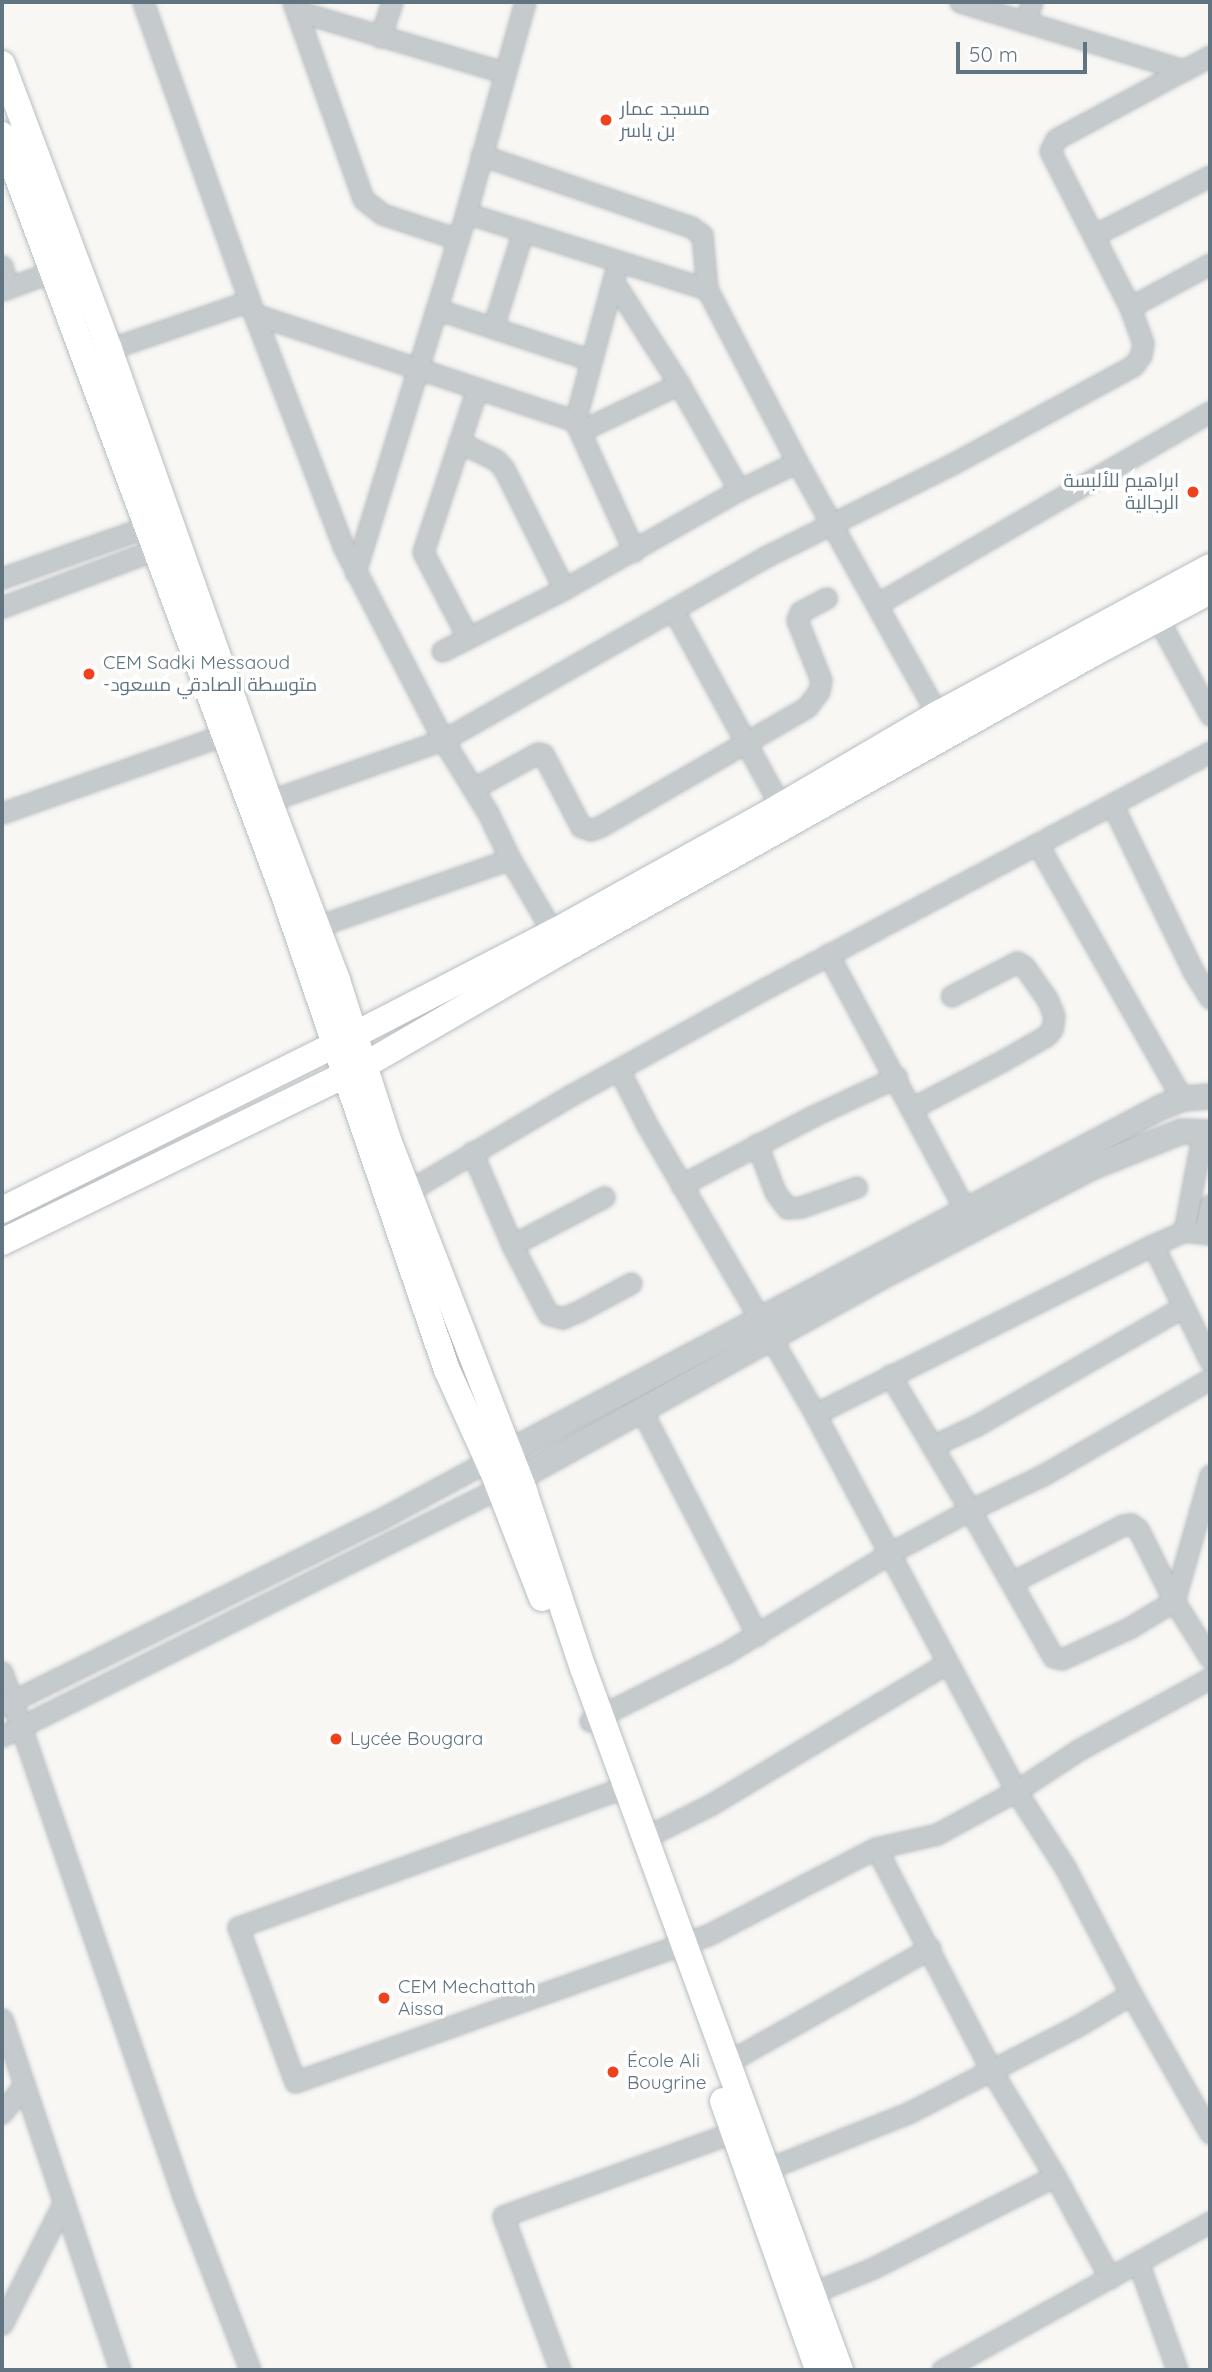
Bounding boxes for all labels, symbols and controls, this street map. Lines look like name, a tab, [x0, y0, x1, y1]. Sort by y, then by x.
scale bar	[960, 28, 1091, 72]
text: 50 m	[969, 41, 1018, 67]
place label: مسجد عمار بن ياسر	[620, 98, 710, 142]
marker: مسجد عمار بن ياسر	[598, 112, 614, 128]
place label: ابراهيم للألبسة الرجالية	[1063, 470, 1179, 514]
marker: ابراهيم للألبسة الرجالية	[1185, 484, 1201, 500]
place label: CEM Sadki Messaoud -متوسطة الصادقي مسعود	[103, 652, 317, 696]
marker: CEM Sadki Messaoud -متوسطة الصادقي مسعود	[81, 666, 97, 682]
place label: Lycée Bougara	[350, 1728, 483, 1750]
marker: Lycée Bougara	[328, 1731, 344, 1747]
place label: CEM Mechattah Aissa	[398, 1976, 536, 2020]
marker: CEM Mechattah Aissa	[376, 1990, 392, 2006]
place label: École Ali Bougrine	[627, 2050, 706, 2094]
marker: École Ali Bougrine	[605, 2064, 621, 2080]

